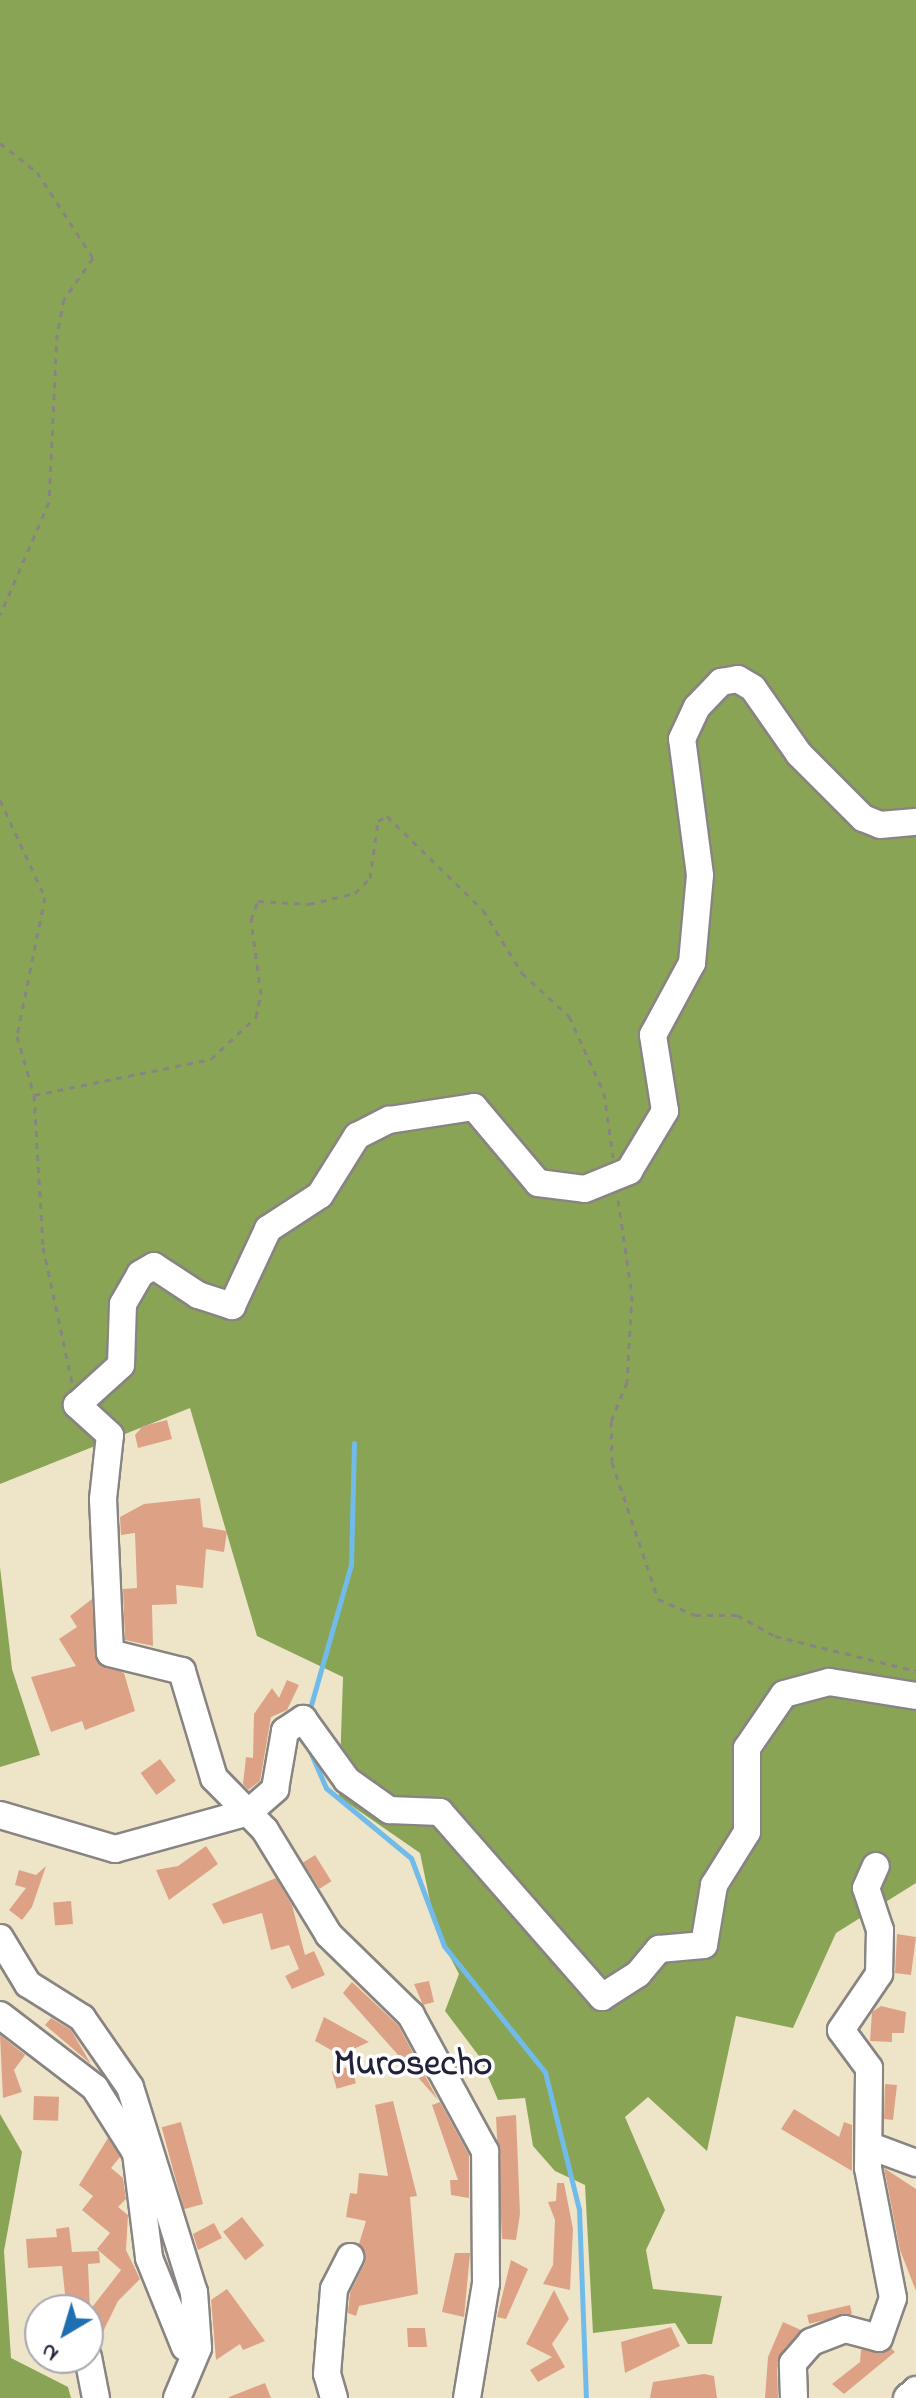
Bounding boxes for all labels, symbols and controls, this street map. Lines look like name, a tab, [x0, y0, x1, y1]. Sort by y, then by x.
district label: Murosecho	[334, 2044, 492, 2088]
north arrow	[24, 2294, 104, 2374]
text: N	[35, 2334, 66, 2369]

